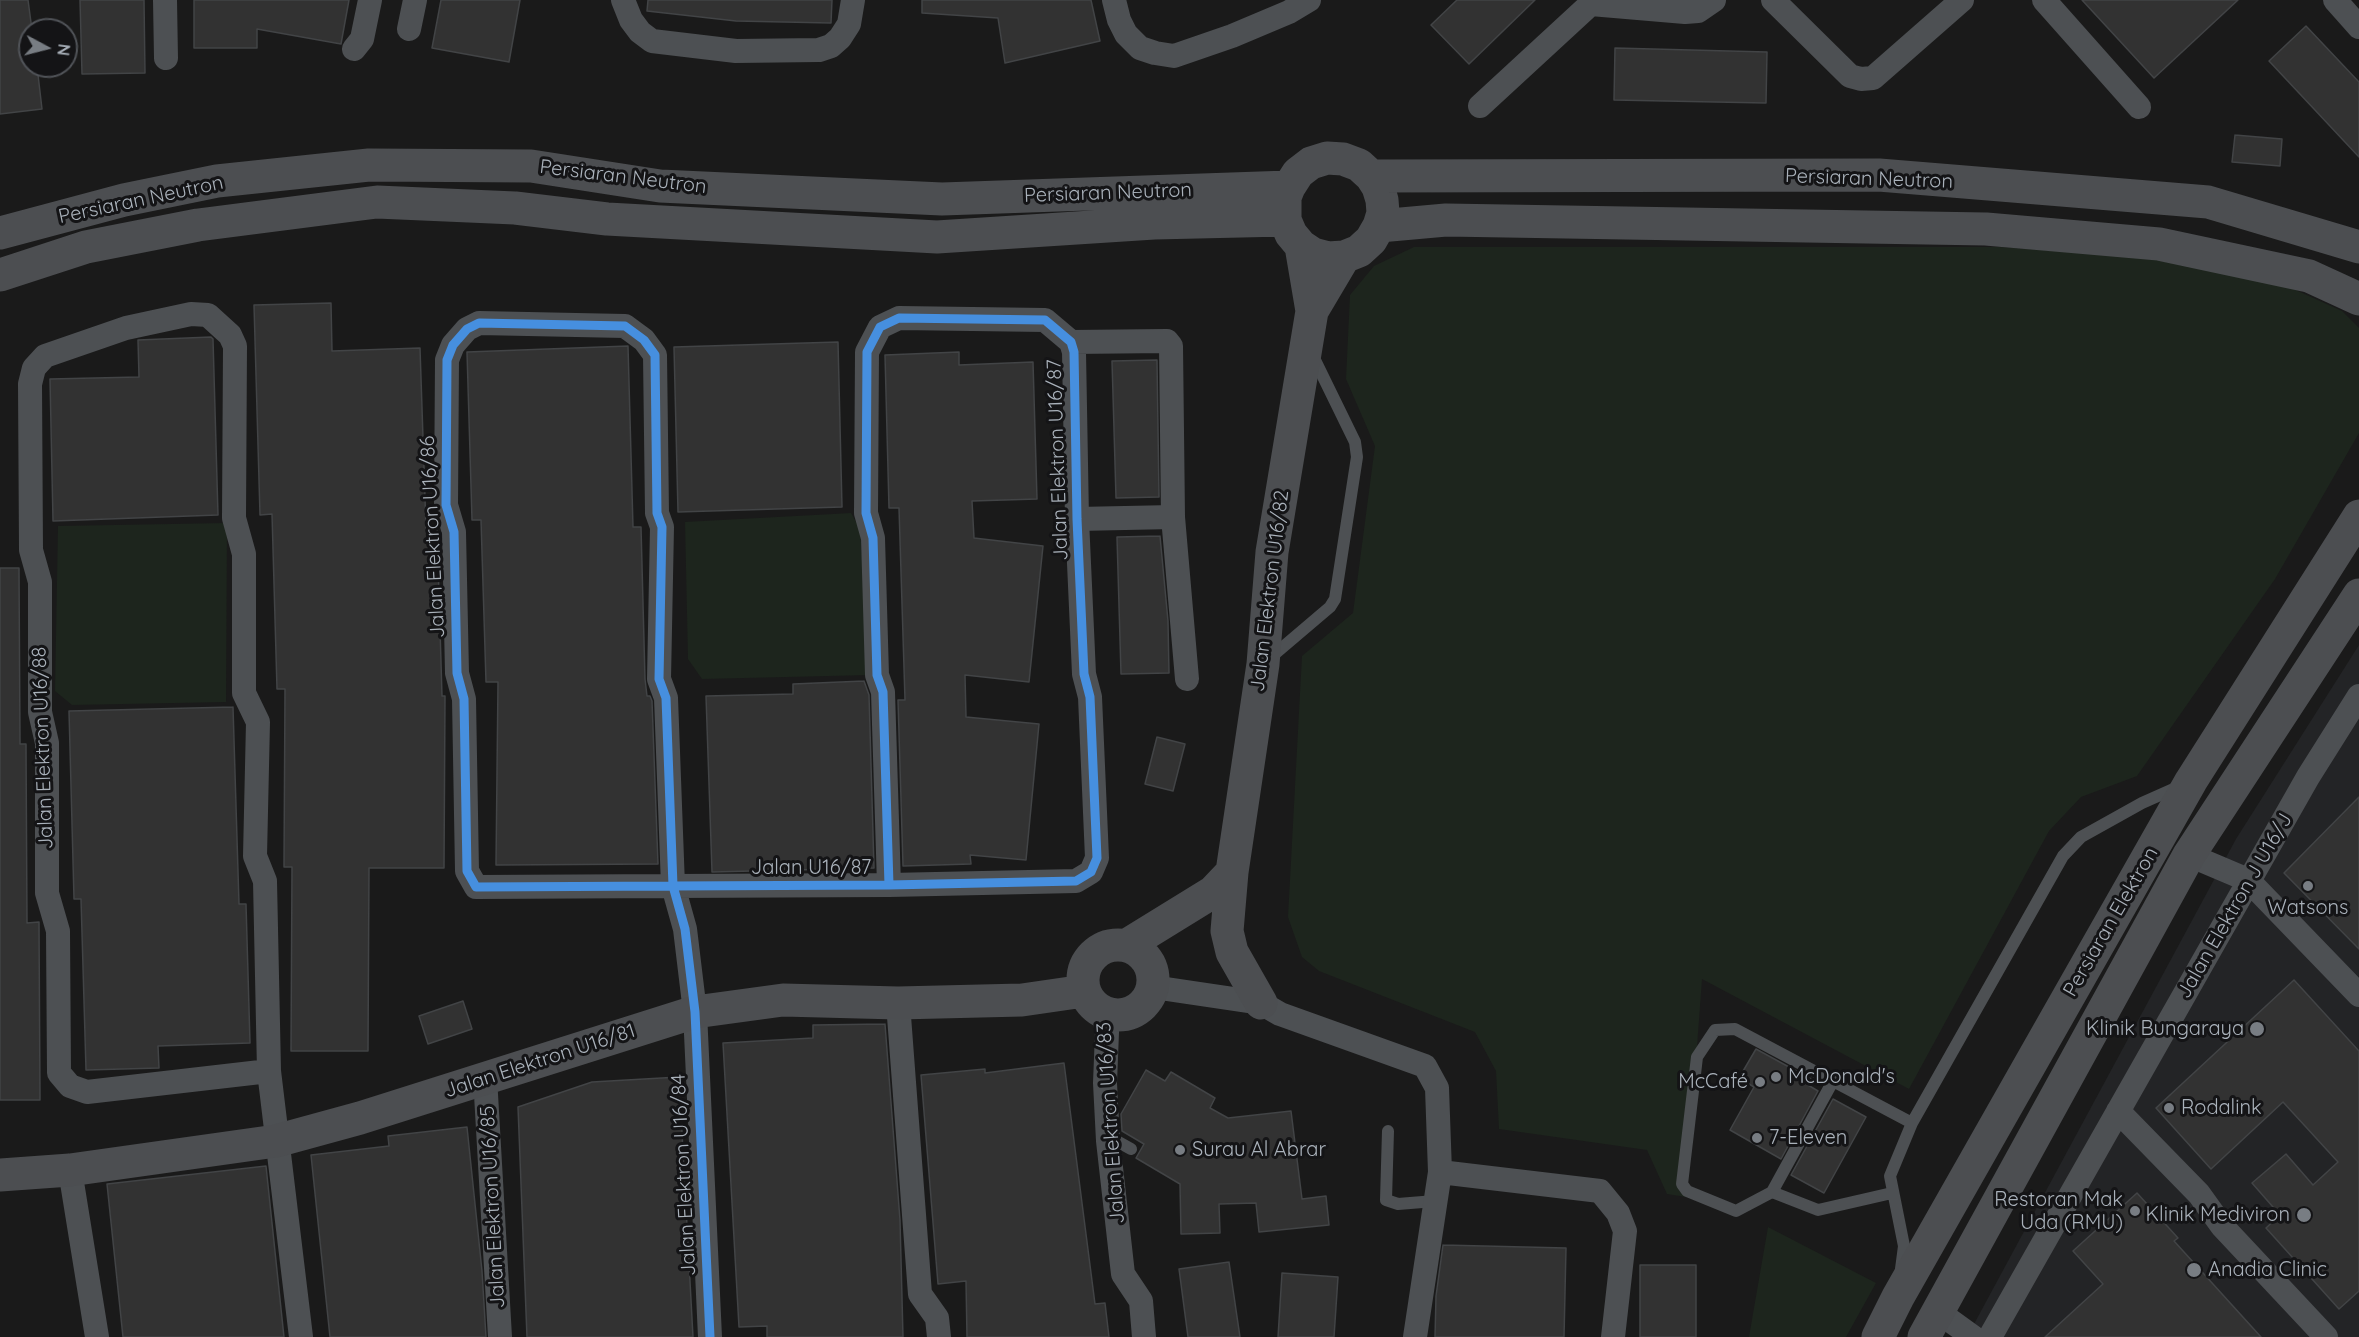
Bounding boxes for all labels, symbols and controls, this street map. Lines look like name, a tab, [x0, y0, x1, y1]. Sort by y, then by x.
north arrow	[18, 18, 78, 78]
text: N	[53, 43, 75, 57]
street label: Persiaran Neutron	[538, 155, 708, 199]
street label: Persiaran Neutron	[1785, 164, 1953, 194]
street label: Persiaran Neutron	[56, 171, 226, 229]
street label: Persiaran Neutron	[1024, 178, 1192, 208]
street label: Jalan Elektron U16/87	[1042, 359, 1074, 561]
street label: Jalan Elektron U16/86	[416, 435, 450, 639]
street label: Jalan Elektron U16/82	[1246, 489, 1294, 693]
street label: Jalan Elektron U16/88	[27, 646, 59, 850]
street label: Jalan Elektron J U16/J	[2172, 809, 2298, 1003]
street label: Persiaran Elektron	[2058, 843, 2164, 1001]
street label: Jalan U16/87	[751, 856, 871, 880]
marker: Watsons	[2301, 879, 2315, 893]
place label: Watsons	[2268, 896, 2348, 920]
place label: Klinik Bungaraya	[2086, 1017, 2244, 1041]
street label: Jalan Elektron U16/81	[442, 1019, 638, 1103]
marker: Klinik Bungaraya	[2248, 1020, 2266, 1038]
street label: Jalan Elektron U16/83	[1092, 1021, 1130, 1225]
place label: McDonald's	[1788, 1065, 1895, 1089]
place label: McCafé	[1678, 1070, 1748, 1094]
marker: McDonald's	[1769, 1070, 1783, 1084]
street label: Jalan Elektron U16/84	[667, 1073, 701, 1277]
marker: McCafé	[1753, 1075, 1767, 1089]
place label: Rodalink	[2181, 1096, 2262, 1120]
marker: Rodalink	[2162, 1101, 2176, 1115]
street label: Jalan Elektron U16/85	[476, 1105, 510, 1309]
place label: 7-Eleven	[1769, 1126, 1847, 1150]
marker: 7-Eleven	[1750, 1131, 1764, 1145]
place label: Surau Al Abrar	[1192, 1138, 1326, 1162]
marker: Surau Al Abrar	[1173, 1143, 1187, 1157]
place label: Restoran Mak Uda (RMU)	[1994, 1188, 2123, 1235]
place label: Klinik Mediviron	[2146, 1203, 2290, 1227]
marker: Restoran Mak Uda (RMU)	[2128, 1204, 2142, 1218]
marker: Klinik Mediviron	[2295, 1206, 2313, 1224]
place label: Anadia Clinic	[2208, 1258, 2327, 1282]
marker: Anadia Clinic	[2185, 1261, 2203, 1279]

